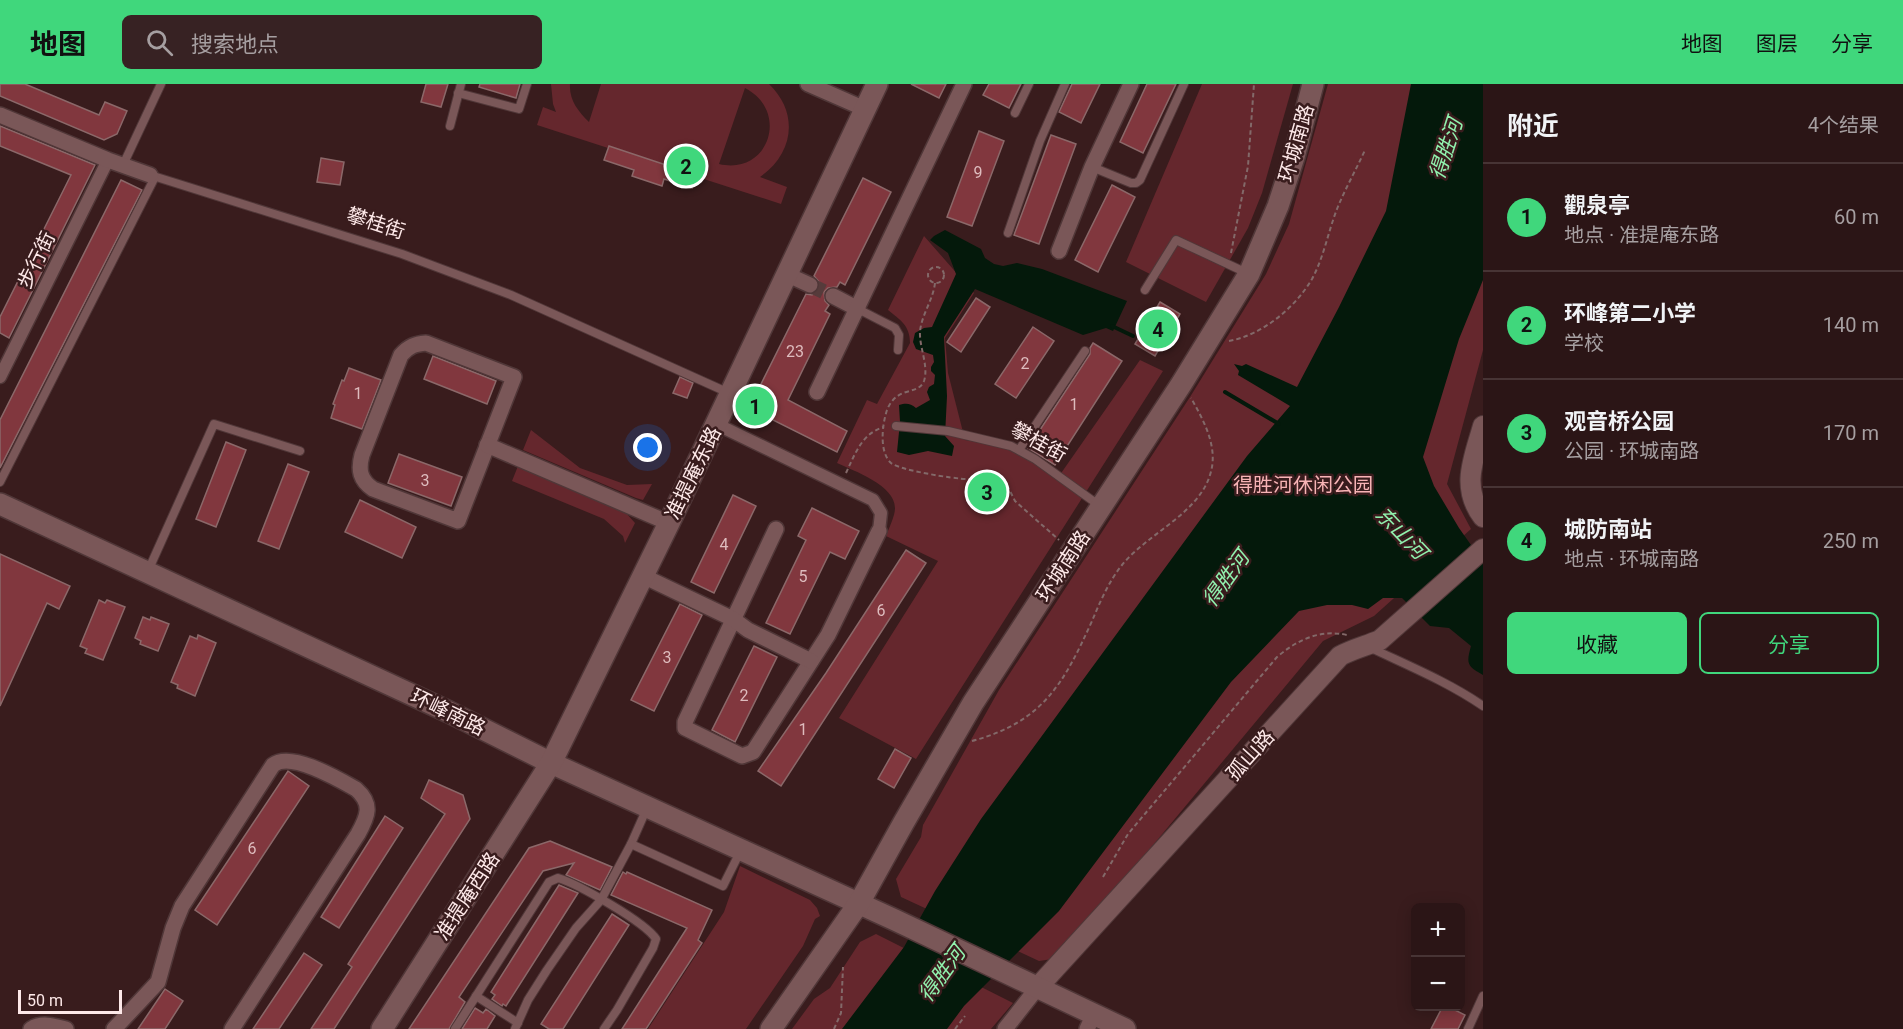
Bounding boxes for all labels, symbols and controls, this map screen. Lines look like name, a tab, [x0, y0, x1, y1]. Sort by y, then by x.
search box	[122, 15, 542, 69]
icon: search	[143, 26, 176, 59]
text: 地图	[30, 28, 86, 61]
text: 搜索地点	[191, 32, 279, 57]
text: 地图	[1681, 32, 1723, 56]
text: 图层	[1756, 32, 1798, 56]
text: 分享	[1831, 32, 1873, 56]
street label: 环城南路	[1273, 101, 1319, 185]
text: 附近	[1507, 111, 1559, 141]
water label: 得胜河	[1425, 112, 1468, 183]
text: 4个结果	[1808, 113, 1879, 137]
pin: 2	[666, 144, 706, 188]
house number: 9	[974, 163, 983, 182]
text: 觀泉亭	[1564, 193, 1630, 218]
street label: 攀桂街	[344, 202, 408, 244]
text: 1	[1521, 205, 1532, 229]
text: 60 m	[1834, 205, 1879, 229]
text: 地点 · 准提庵东路	[1564, 223, 1719, 247]
street label: 步行街	[12, 228, 60, 292]
text: 环峰第二小学	[1564, 301, 1696, 326]
pin: 4	[1138, 306, 1178, 352]
text: 2	[1521, 313, 1532, 337]
text: 140 m	[1823, 313, 1879, 337]
text: 学校	[1564, 331, 1604, 355]
house number: 23	[786, 342, 804, 361]
house number: 2	[1021, 354, 1030, 373]
house number: 1	[354, 384, 363, 403]
pin: 1	[736, 384, 774, 428]
house number: 1	[1070, 395, 1079, 414]
text: 观音桥公园	[1564, 409, 1674, 434]
street label: 攀桂街	[1007, 417, 1071, 467]
text: 3	[1521, 421, 1532, 445]
text: 170 m	[1823, 421, 1879, 445]
street label: 准提庵东路	[660, 423, 726, 523]
your location	[633, 433, 662, 462]
text: 公园 · 环城南路	[1564, 439, 1699, 463]
pin: 3	[968, 470, 1006, 514]
house number: 3	[421, 471, 430, 490]
park label: 得胜河休闲公园	[1233, 473, 1373, 497]
water label: 东山河	[1370, 502, 1434, 567]
text: 城防南站	[1564, 517, 1652, 542]
street label: 环城南路	[1031, 526, 1095, 606]
text: 4	[1521, 529, 1532, 553]
text: 250 m	[1823, 529, 1879, 553]
house number: 4	[720, 535, 729, 554]
water label: 得胜河	[1198, 543, 1257, 612]
text: 地点 · 环城南路	[1564, 547, 1699, 571]
house number: 5	[799, 567, 808, 586]
house number: 6	[877, 601, 886, 620]
button: 收藏	[1507, 612, 1687, 674]
button: 分享	[1699, 612, 1879, 674]
house number: 3	[663, 648, 672, 667]
street label: 环峰南路	[407, 684, 489, 740]
house number: 2	[740, 686, 749, 705]
house number: 1	[799, 720, 808, 739]
street label: 孤山路	[1221, 725, 1279, 785]
house number: 6	[248, 839, 257, 858]
street label: 准提庵西路	[430, 848, 504, 944]
map controls	[1411, 903, 1465, 1011]
button: +	[1411, 903, 1465, 957]
water label: 得胜河	[914, 938, 973, 1007]
button: −	[1411, 957, 1465, 1011]
scale bar	[18, 987, 122, 1014]
text: 50 m	[27, 991, 63, 1010]

